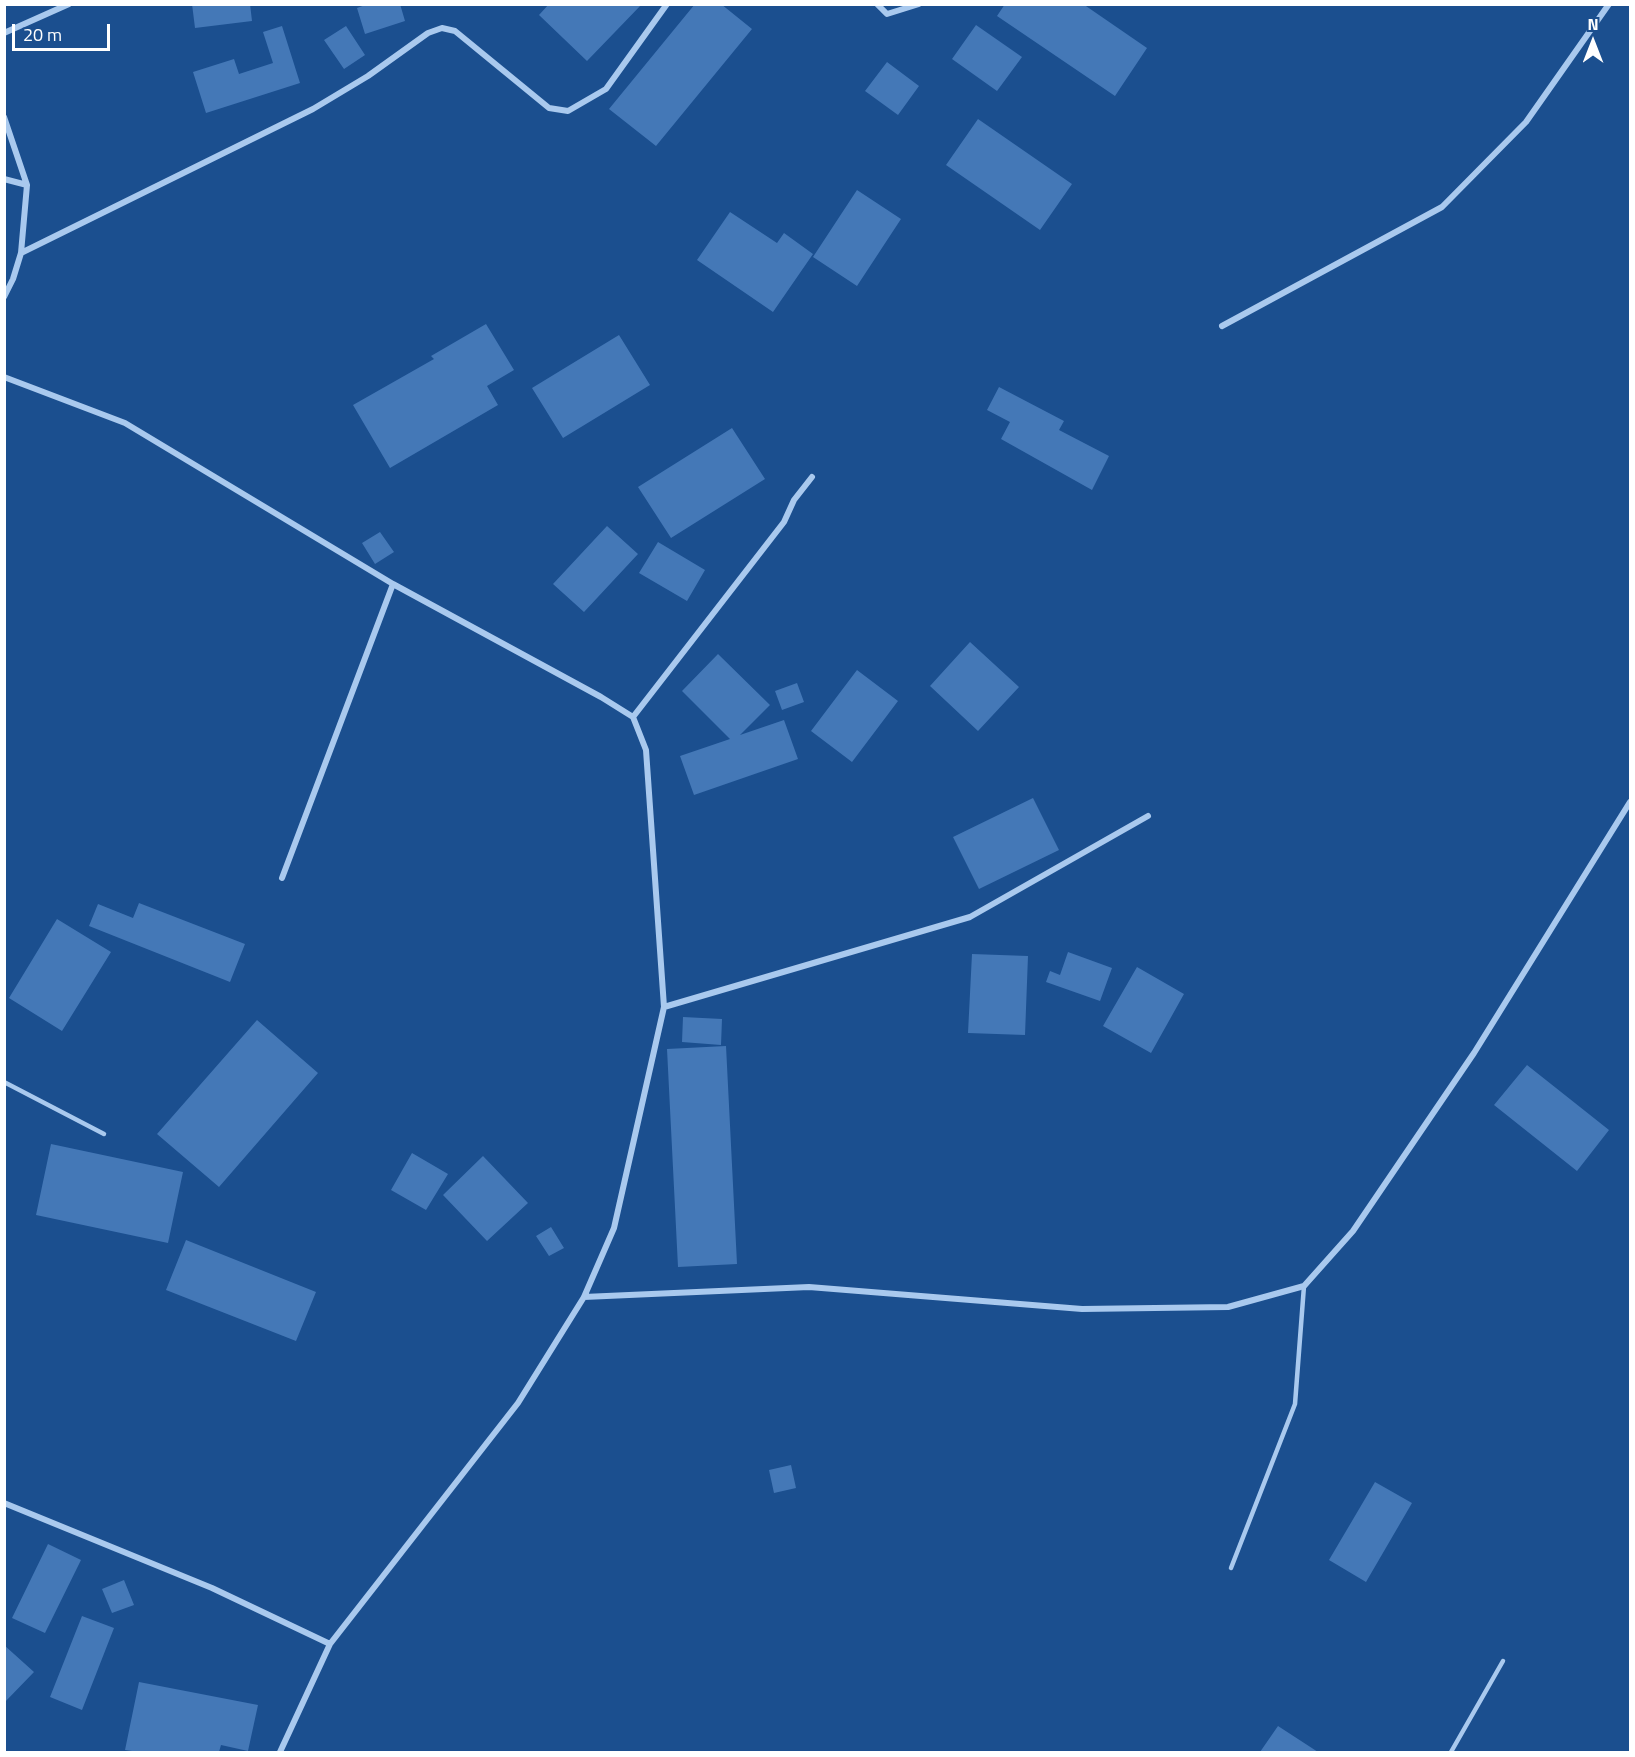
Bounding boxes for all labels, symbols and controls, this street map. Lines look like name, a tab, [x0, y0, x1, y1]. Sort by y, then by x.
scale bar	[15, 12, 112, 50]
north arrow	[1563, 12, 1623, 72]
text: N	[1587, 12, 1599, 36]
text: 20 m	[23, 21, 62, 48]

